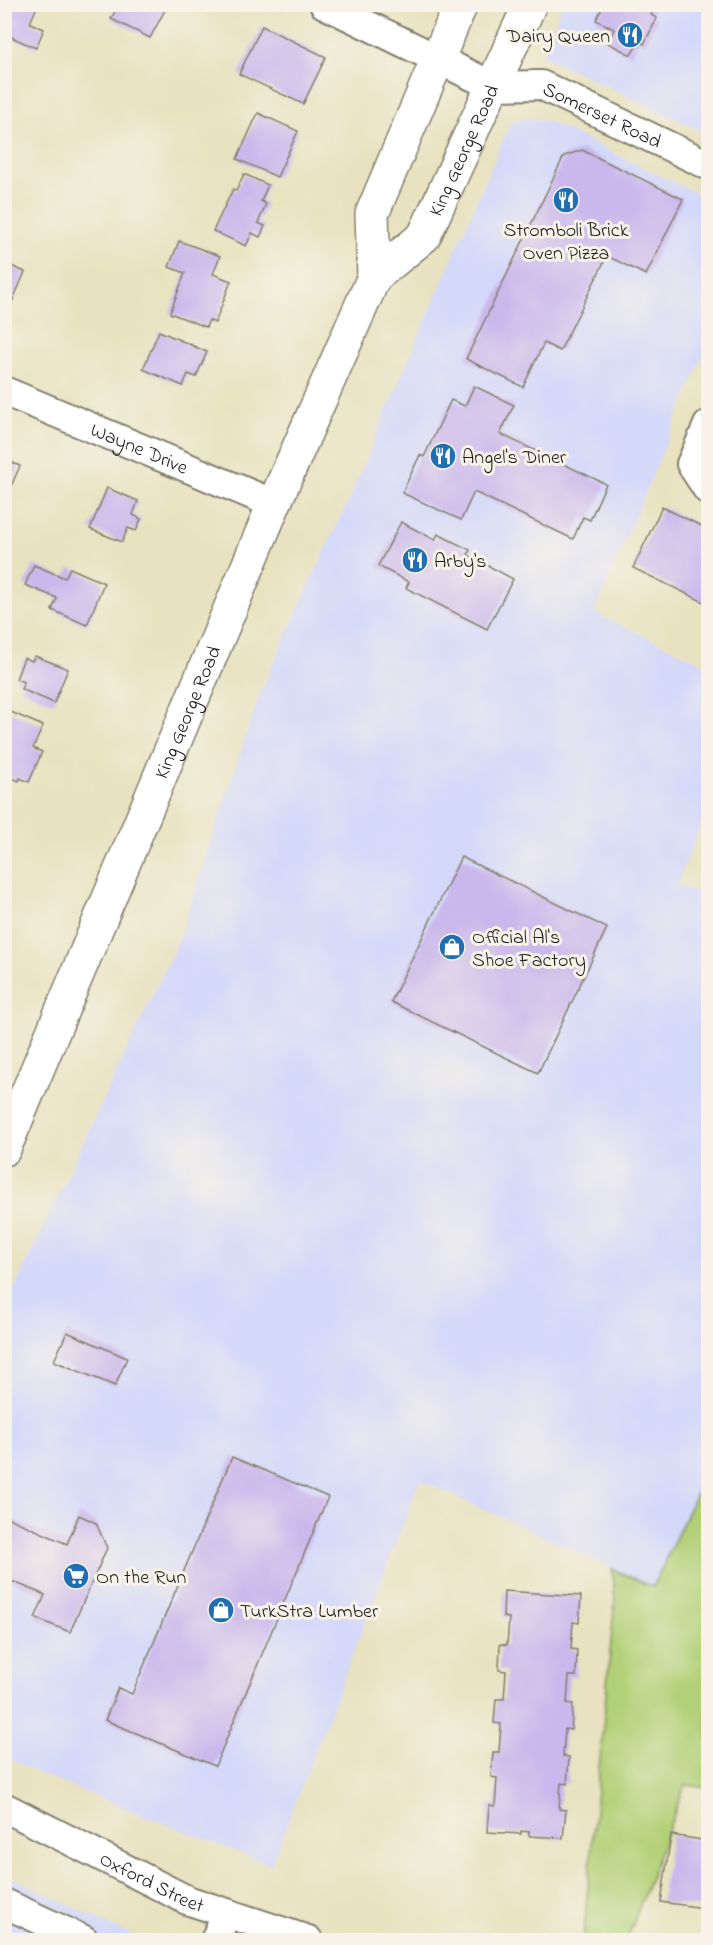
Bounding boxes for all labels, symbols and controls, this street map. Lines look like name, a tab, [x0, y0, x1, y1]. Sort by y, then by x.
restaurant icon: Dairy Queen	[615, 20, 645, 50]
place label: Dairy Queen	[506, 23, 610, 52]
street label: Somerset Road	[537, 76, 666, 158]
street label: King George Road	[423, 81, 508, 222]
restaurant icon: Stromboli Brick Oven Pizza	[551, 185, 581, 215]
place label: Stromboli Brick Oven Pizza	[504, 217, 629, 269]
street label: Wayne Drive	[85, 417, 192, 483]
restaurant icon: Angel's Diner	[428, 441, 458, 471]
place label: Angel's Diner	[462, 444, 567, 474]
restaurant icon: Arby's	[400, 545, 430, 575]
place label: Arby's	[434, 548, 486, 577]
street label: King George Road	[149, 642, 230, 784]
place label: Official Al's Shoe Factory	[472, 924, 586, 976]
shop icon: Official Al's Shoe Factory	[437, 932, 467, 962]
supermarket icon: On the Run	[61, 1561, 91, 1591]
place label: On the Run	[96, 1564, 187, 1593]
shop icon: TurkStra Lumber	[206, 1595, 236, 1625]
place label: TurkStra Lumber	[240, 1598, 379, 1627]
street label: Oxford Street	[94, 1846, 208, 1922]

